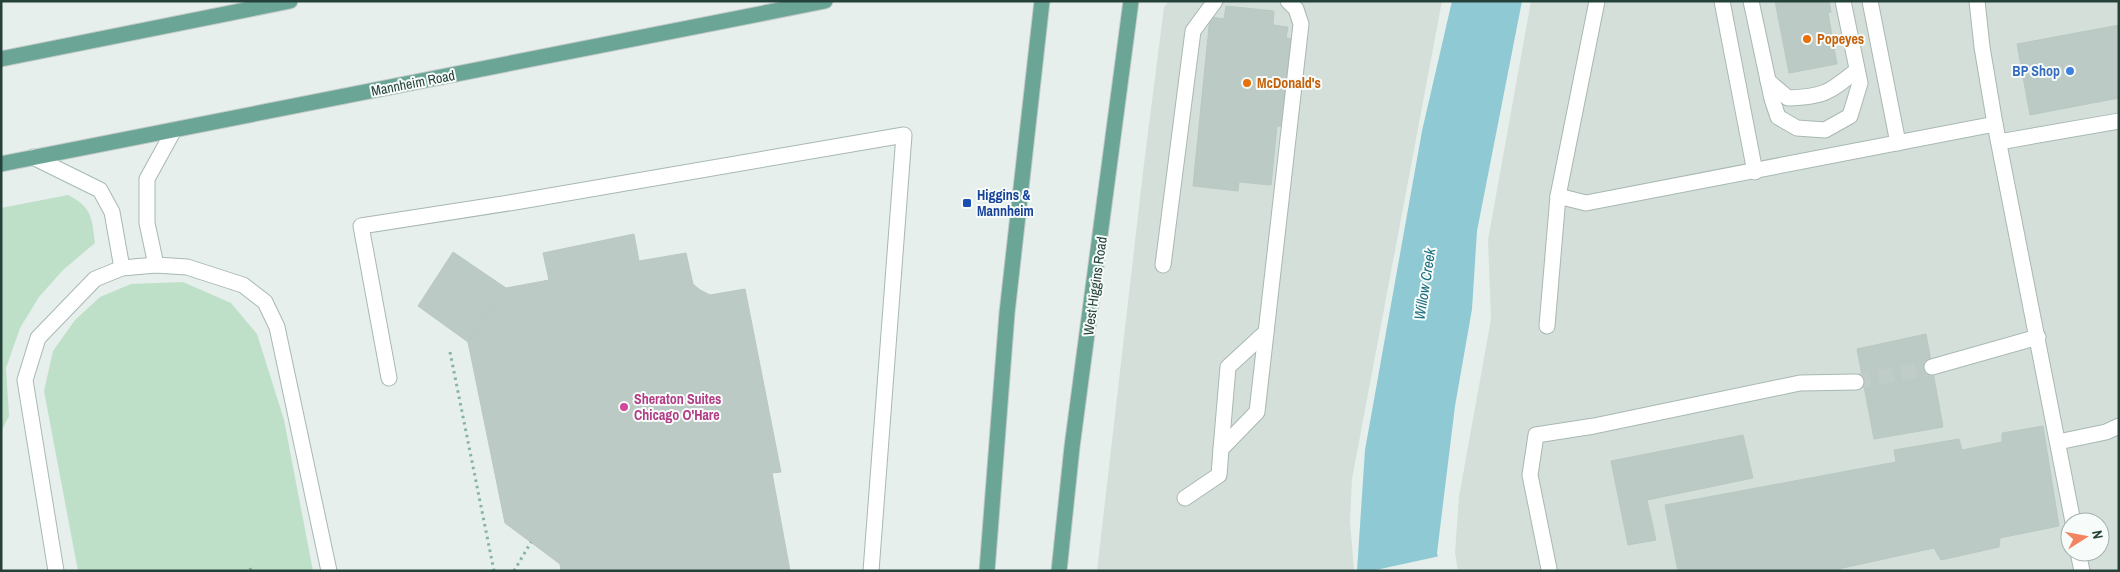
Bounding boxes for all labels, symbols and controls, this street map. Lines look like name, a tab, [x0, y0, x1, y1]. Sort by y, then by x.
place label: Popeyes	[1817, 30, 1864, 48]
marker: Popeyes	[1801, 33, 1813, 45]
place label: BP Shop	[2012, 62, 2060, 80]
marker: BP Shop	[2064, 65, 2076, 77]
street label: Mannheim Road	[370, 66, 456, 100]
place label: McDonald's	[1257, 74, 1321, 92]
marker: McDonald's	[1241, 77, 1253, 89]
place label: Higgins & Mannheim	[977, 186, 1034, 220]
marker: Higgins & Mannheim	[961, 197, 973, 209]
street label: West Higgins Road	[1079, 236, 1111, 336]
water label: Willow Creek	[1408, 246, 1441, 321]
place label: Sheraton Suites Chicago O'Hare	[634, 390, 721, 424]
marker: Sheraton Suites Chicago O'Hare	[618, 401, 630, 413]
north arrow	[2060, 512, 2110, 562]
text: N	[2088, 529, 2107, 540]

